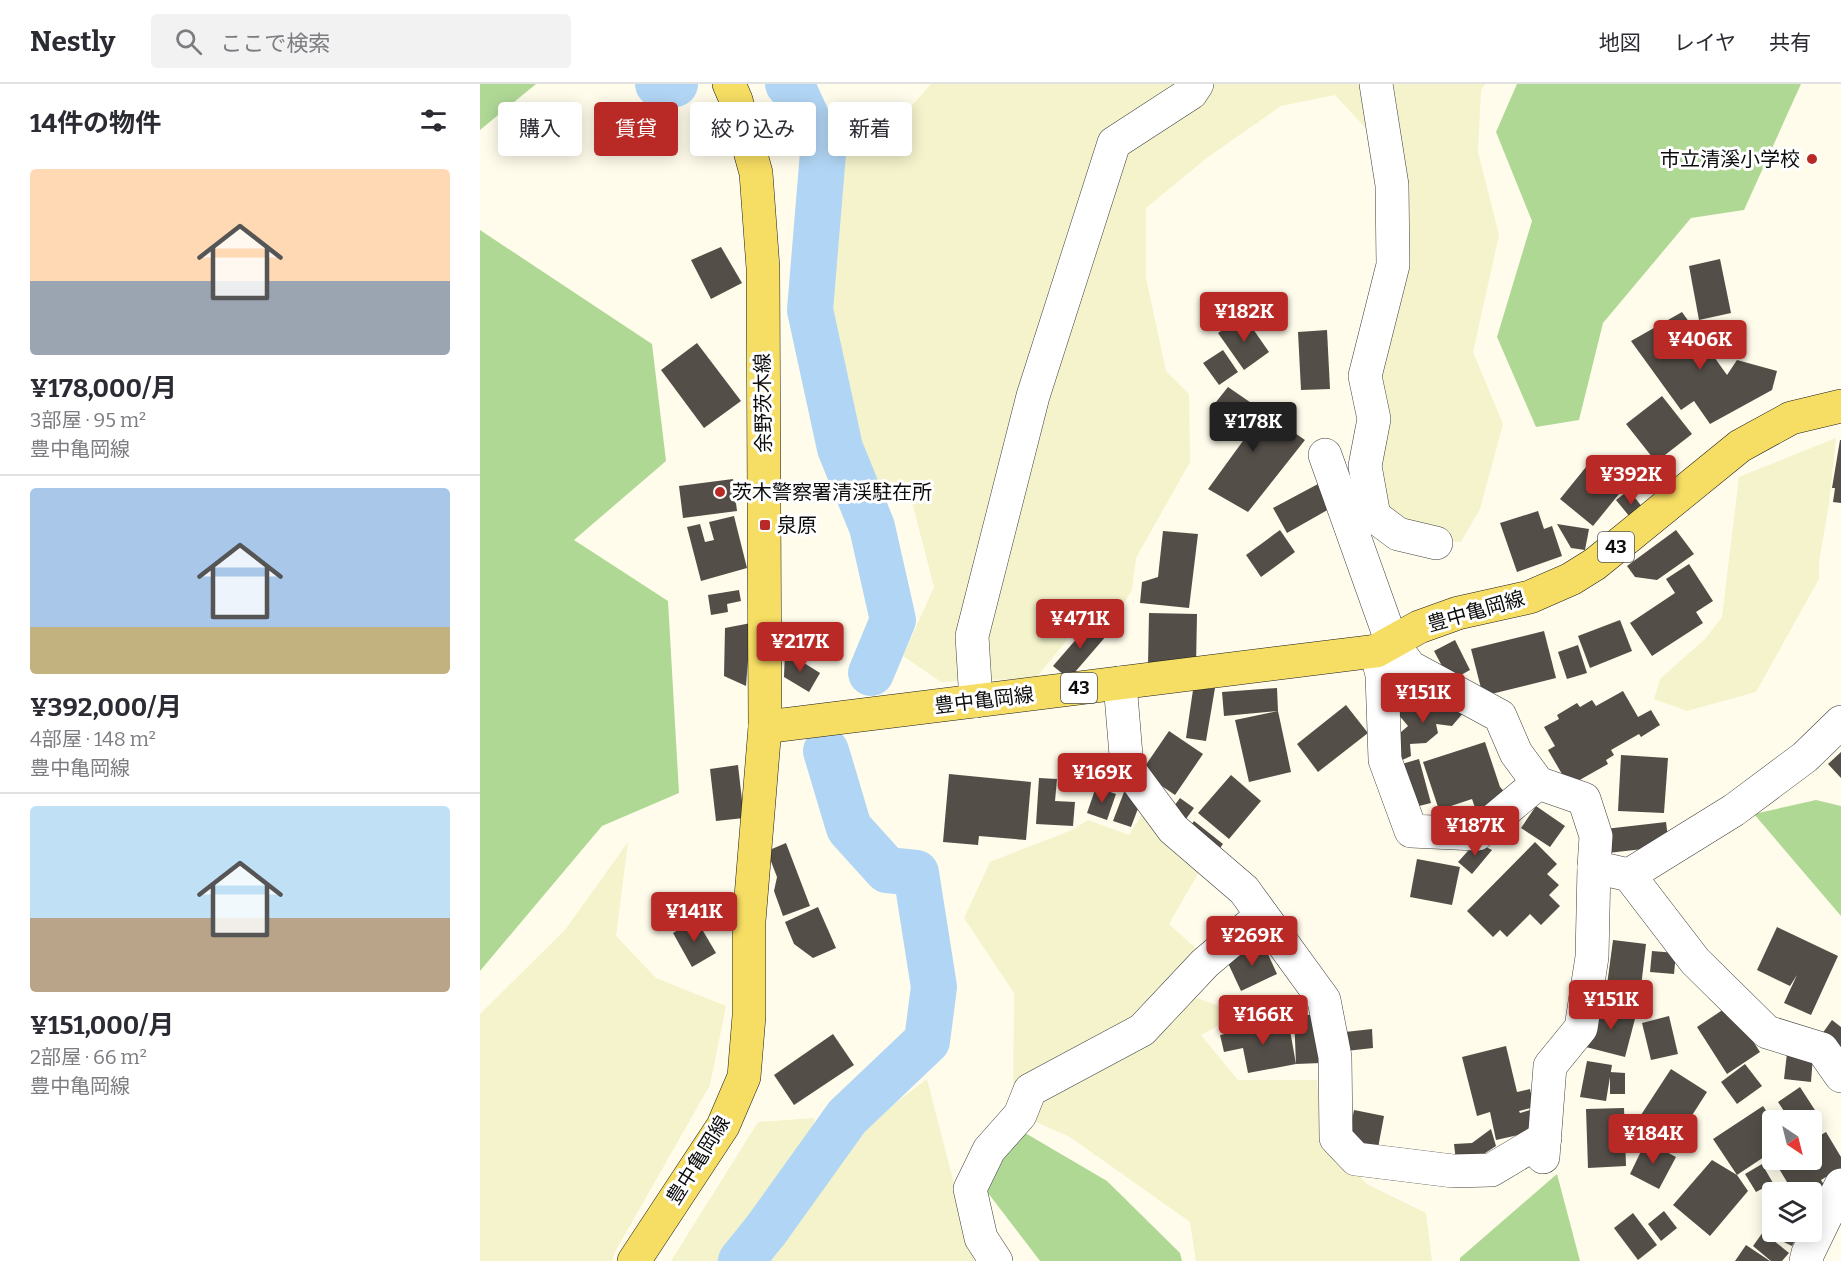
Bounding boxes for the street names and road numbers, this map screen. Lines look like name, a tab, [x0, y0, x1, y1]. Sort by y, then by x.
street label: 余野茨木線	[750, 353, 776, 453]
road number: 43	[1598, 532, 1634, 562]
street label: 豊中亀岡線	[1425, 586, 1527, 636]
road number: 43	[1061, 673, 1097, 703]
street label: 豊中亀岡線	[933, 682, 1035, 718]
street label: 豊中亀岡線	[661, 1111, 735, 1209]

